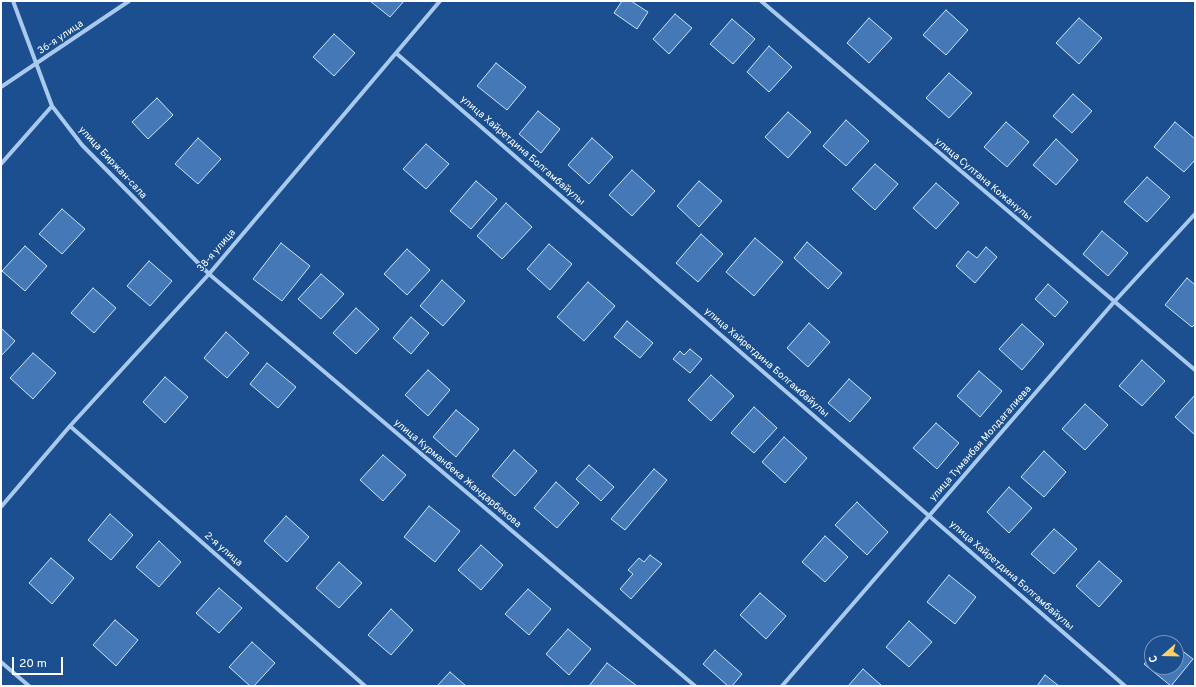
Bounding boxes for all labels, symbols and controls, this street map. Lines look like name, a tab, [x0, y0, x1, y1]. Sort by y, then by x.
street label: 36-я улица	[36, 18, 86, 58]
street label: улица Хайретдина Болгамбайулы	[457, 94, 587, 208]
street label: улица Биржан-сала	[75, 124, 149, 202]
street label: улица Султана Кожанулы	[932, 136, 1034, 224]
street label: 38-я улица	[195, 227, 239, 275]
street label: улица Хайретдина Болгамбайулы	[701, 306, 831, 420]
street label: улица Туманбая Молдагалиева	[928, 384, 1034, 504]
street label: улица Курманбека Жандарбекова	[391, 417, 523, 531]
street label: улица Хайретдина Болгамбайулы	[946, 519, 1076, 633]
street label: 2-я улица	[201, 530, 245, 570]
north arrow	[1144, 635, 1184, 675]
scale bar	[14, 649, 65, 675]
text: С	[1146, 653, 1161, 664]
text: 20 m	[19, 656, 47, 672]

